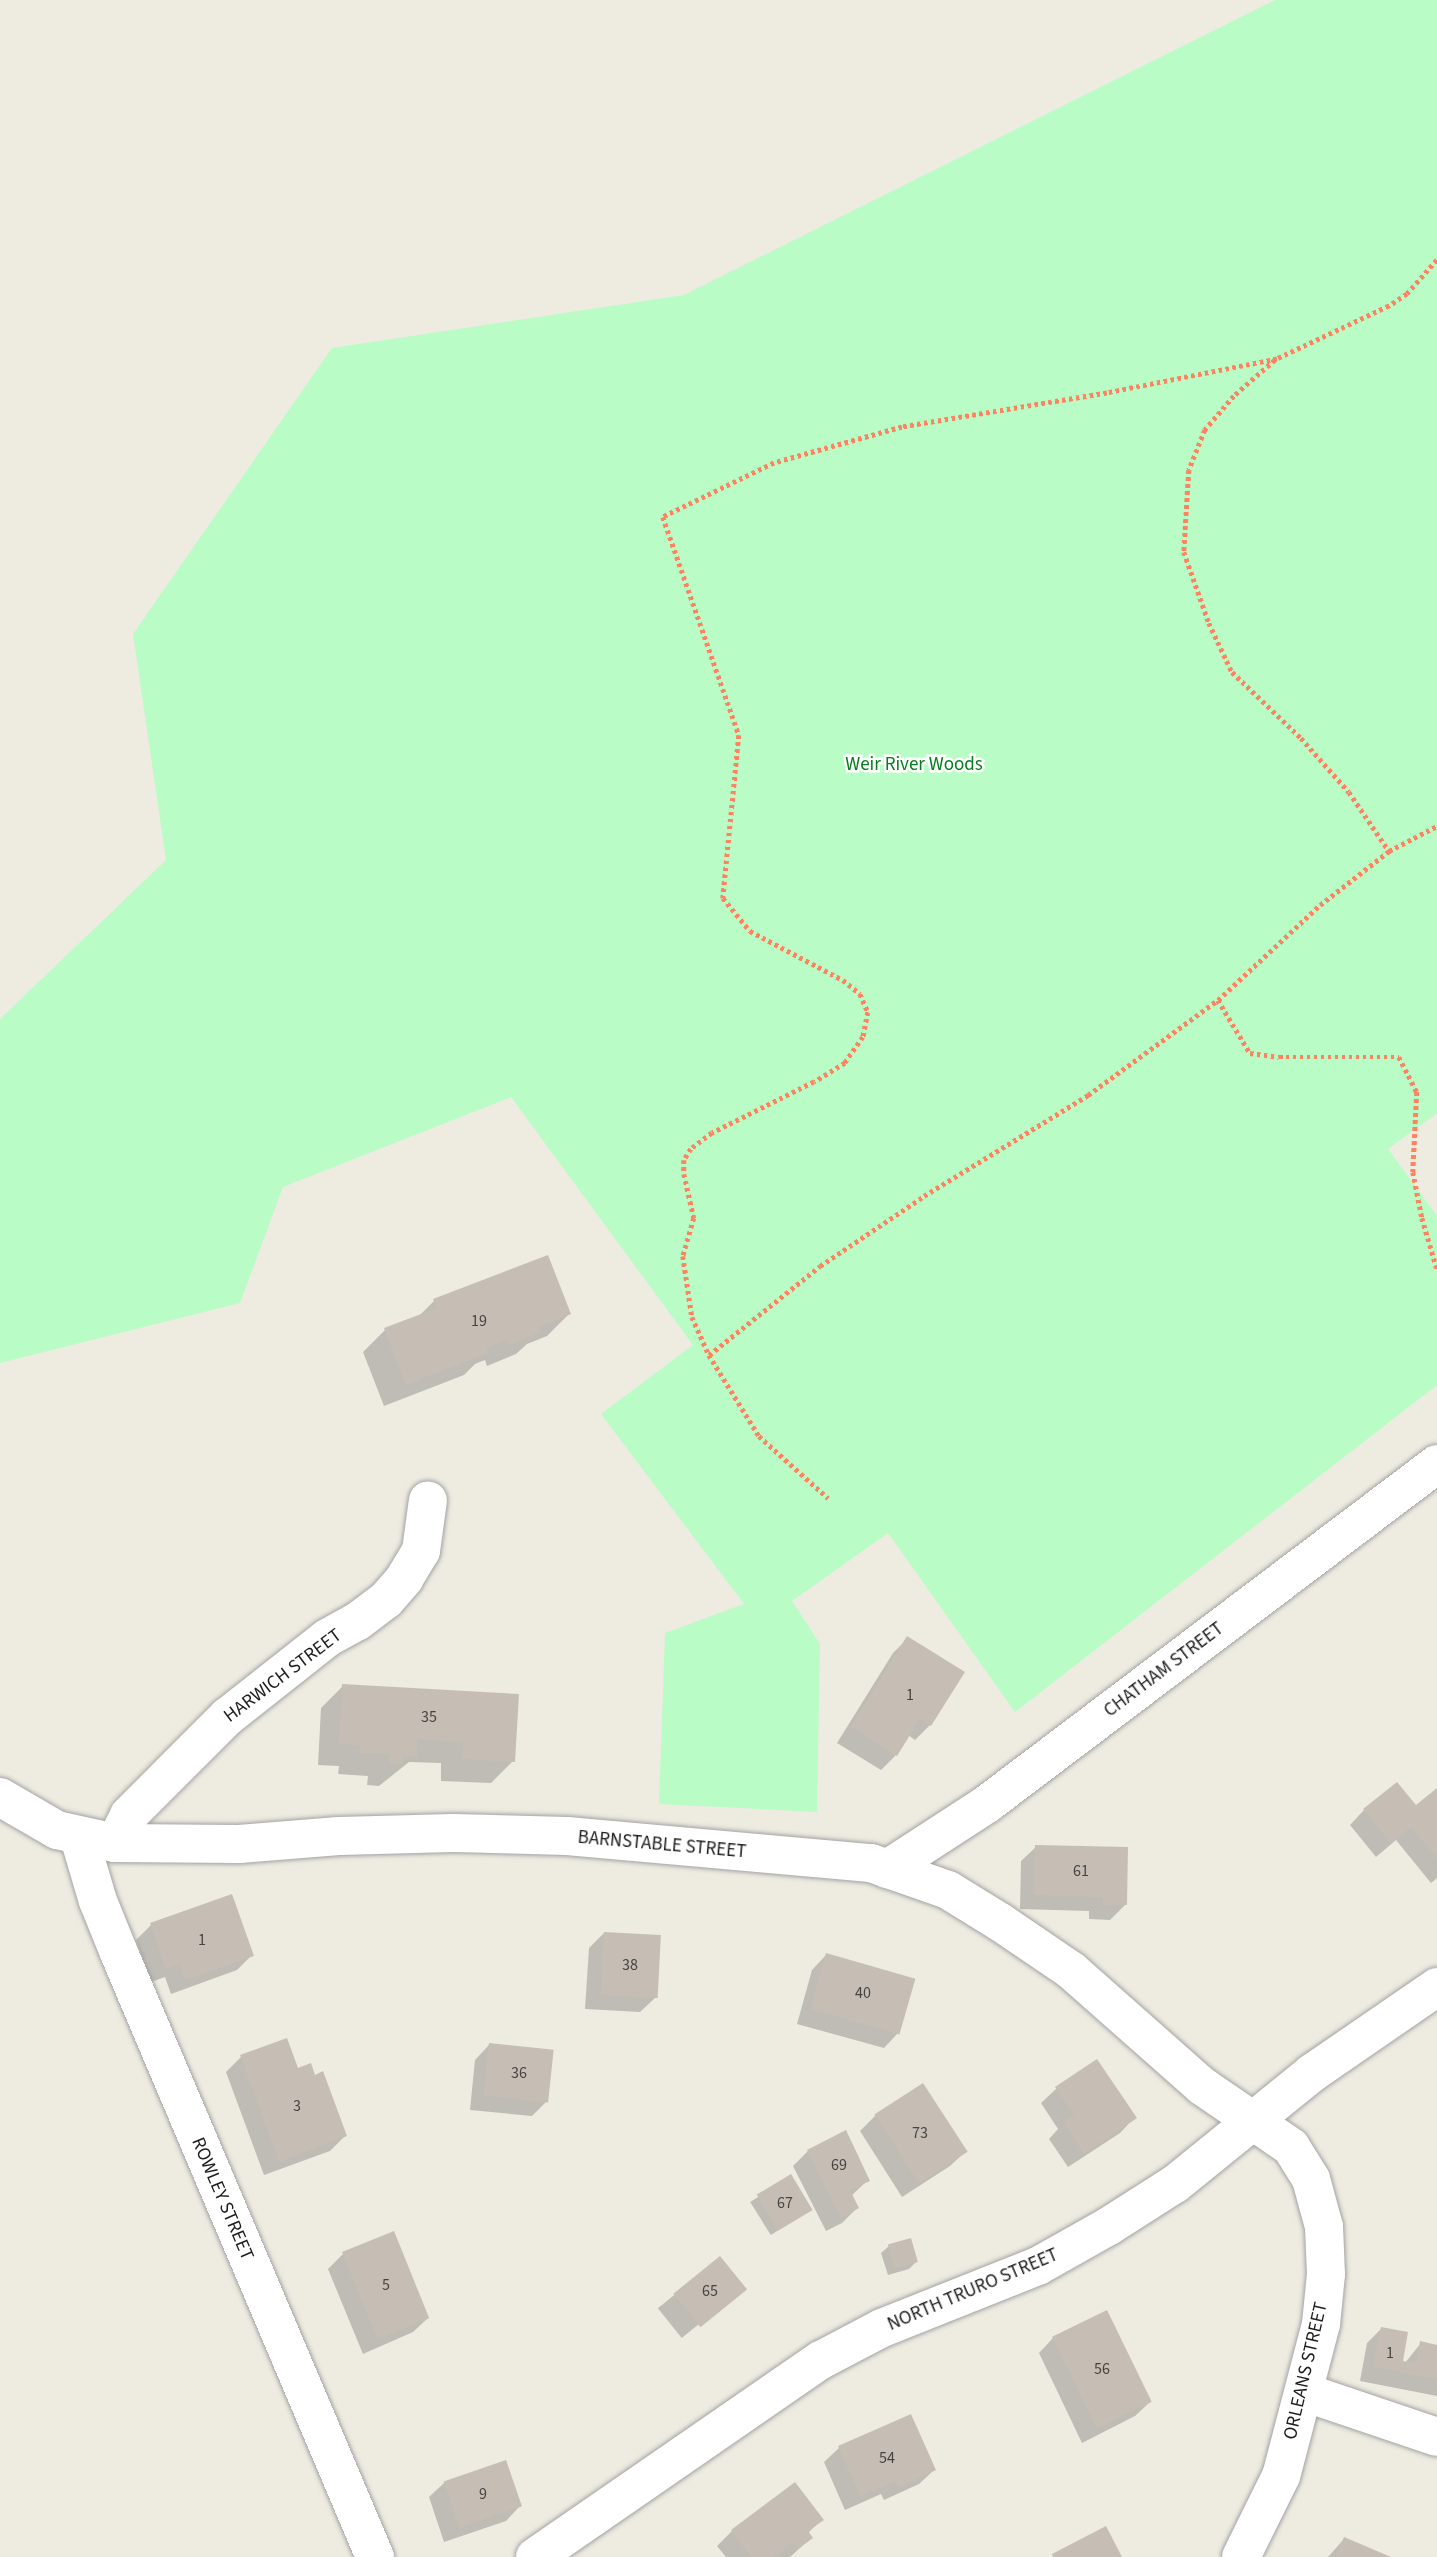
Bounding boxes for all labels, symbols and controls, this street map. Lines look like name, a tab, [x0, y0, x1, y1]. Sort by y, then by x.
park label: Weir River Woods	[845, 754, 983, 776]
house number: 19	[471, 1311, 487, 1331]
street label: CHATHAM STREET	[1100, 1618, 1228, 1722]
street label: HARWICH STREET	[220, 1624, 346, 1728]
house number: 1	[906, 1685, 914, 1705]
house number: 35	[421, 1707, 437, 1727]
street label: BARNSTABLE STREET	[577, 1826, 747, 1864]
house number: 61	[1073, 1861, 1089, 1881]
house number: 1	[198, 1930, 206, 1950]
house number: 38	[622, 1955, 638, 1975]
house number: 40	[855, 1983, 871, 2003]
house number: 36	[511, 2063, 527, 2083]
house number: 3	[293, 2096, 301, 2116]
house number: 73	[912, 2123, 928, 2143]
street label: ROWLEY STREET	[186, 2134, 258, 2264]
house number: 69	[831, 2155, 847, 2175]
house number: 67	[777, 2193, 793, 2213]
street label: NORTH TRURO STREET	[884, 2244, 1062, 2336]
house number: 5	[382, 2275, 390, 2295]
house number: 65	[702, 2281, 718, 2301]
street label: ORLEANS STREET	[1279, 2300, 1333, 2442]
house number: 1	[1386, 2343, 1394, 2363]
house number: 56	[1094, 2359, 1110, 2379]
house number: 54	[879, 2448, 895, 2468]
house number: 9	[479, 2484, 487, 2504]

